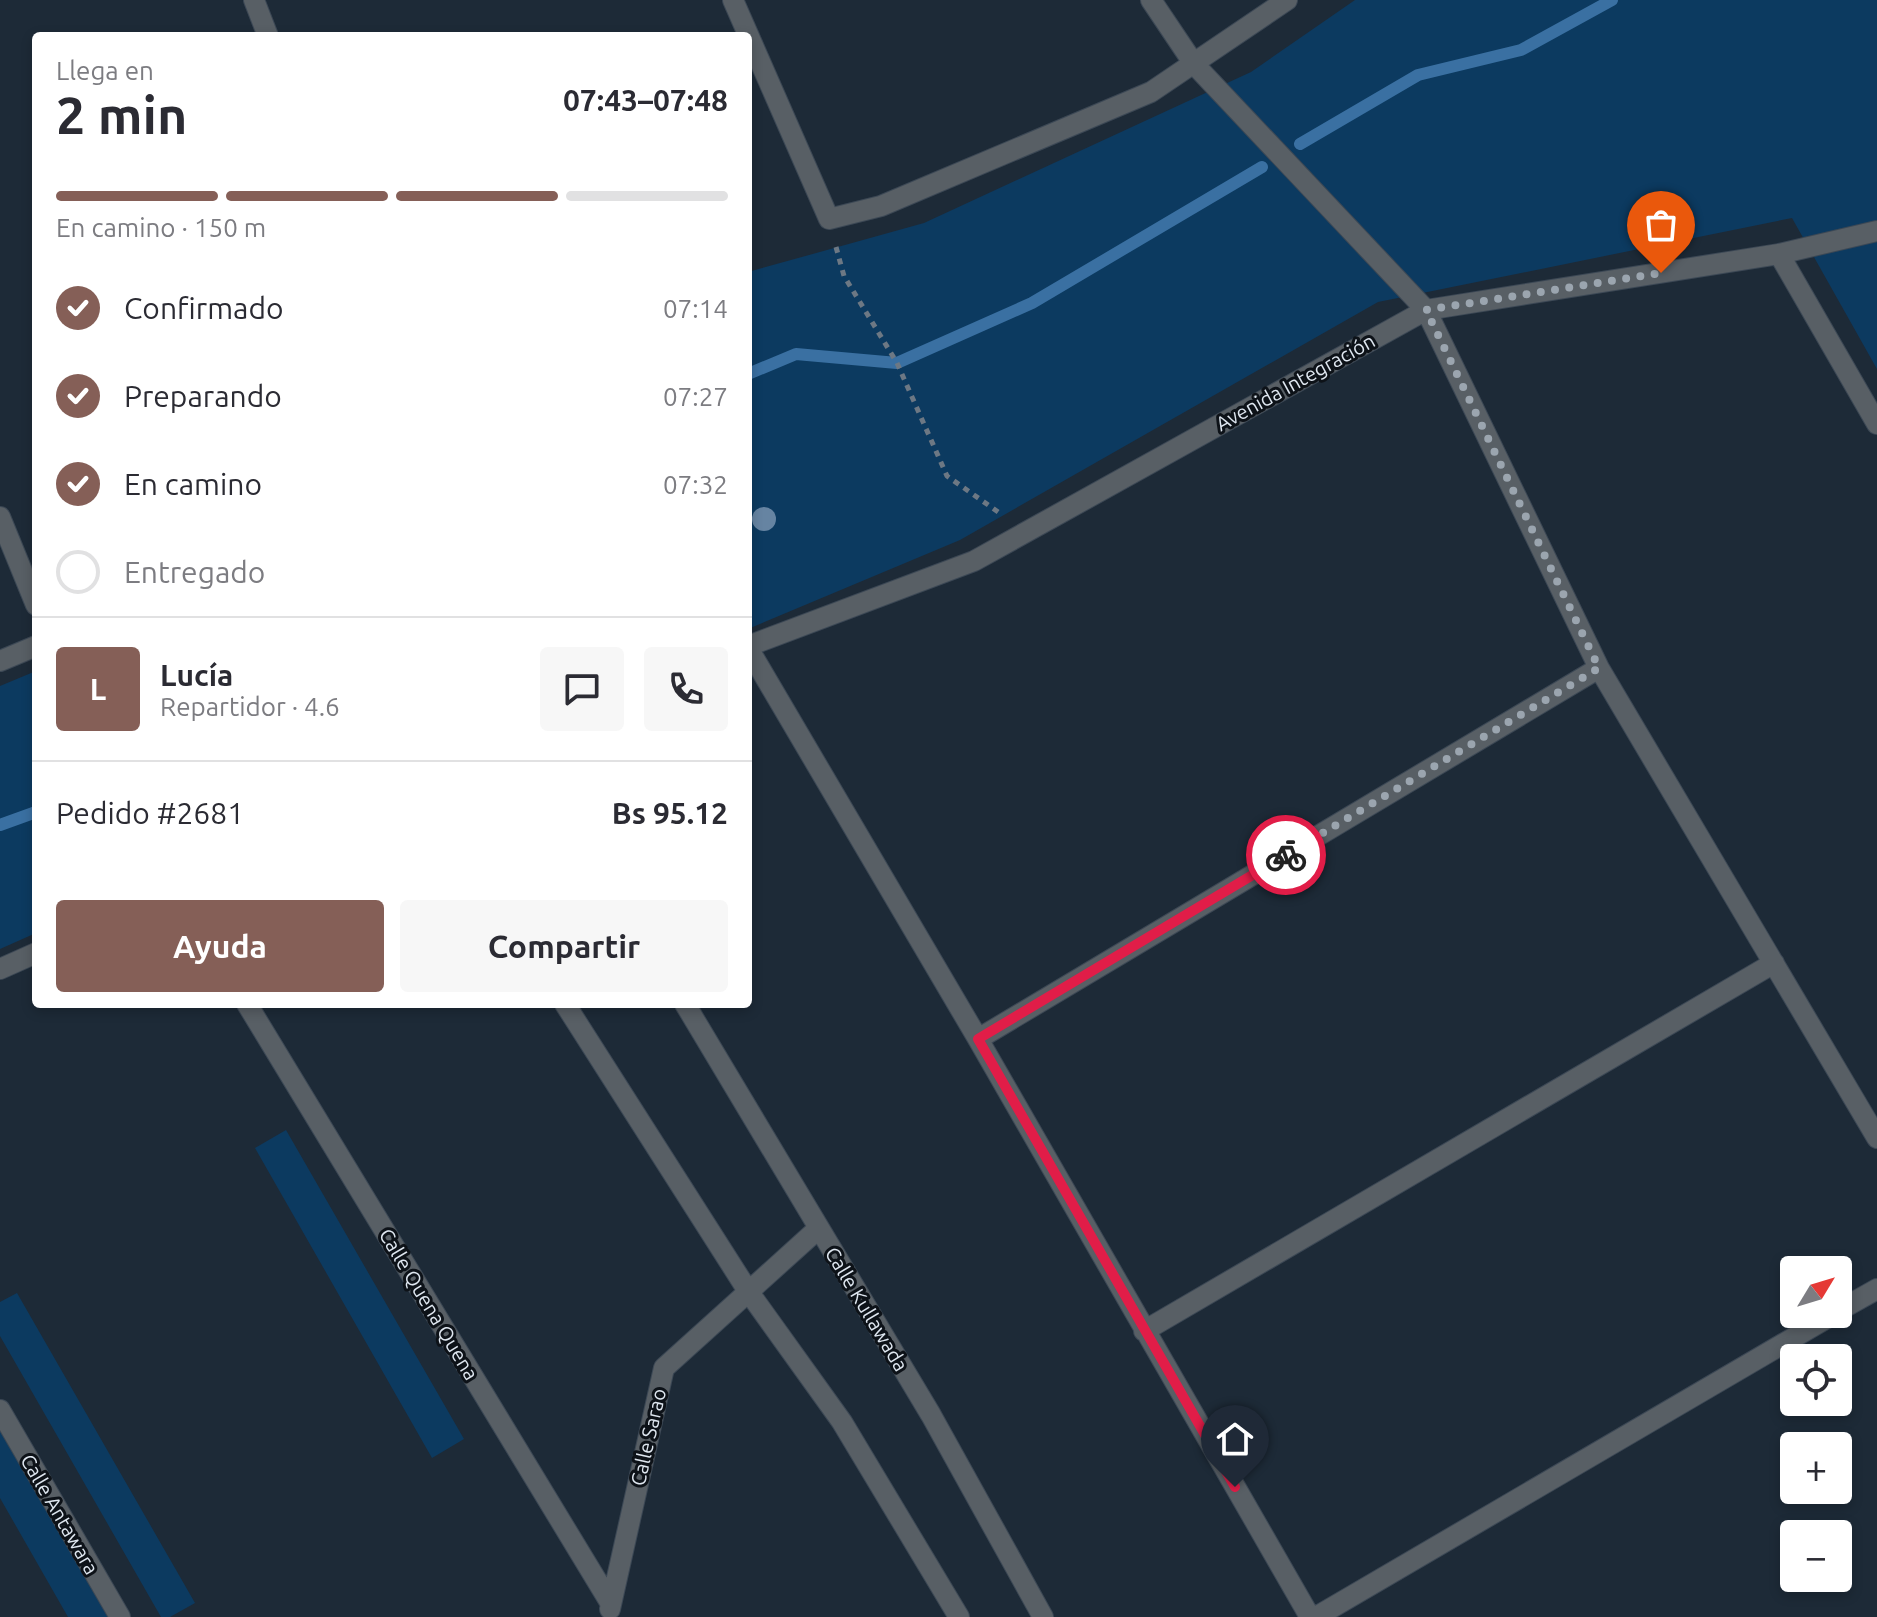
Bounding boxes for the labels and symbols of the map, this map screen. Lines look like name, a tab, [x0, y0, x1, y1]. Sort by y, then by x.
pin	[1627, 191, 1695, 273]
street label: Avenida Integración	[1211, 329, 1379, 435]
courier	[1246, 815, 1326, 895]
street label: Calle Quena Quena	[375, 1224, 483, 1384]
street label: Calle Kullawada	[821, 1243, 913, 1375]
north arrow	[1780, 1256, 1852, 1328]
street label: Calle Sarao	[626, 1386, 670, 1488]
pin	[1201, 1405, 1269, 1487]
street label: Calle Antawara	[16, 1450, 104, 1578]

